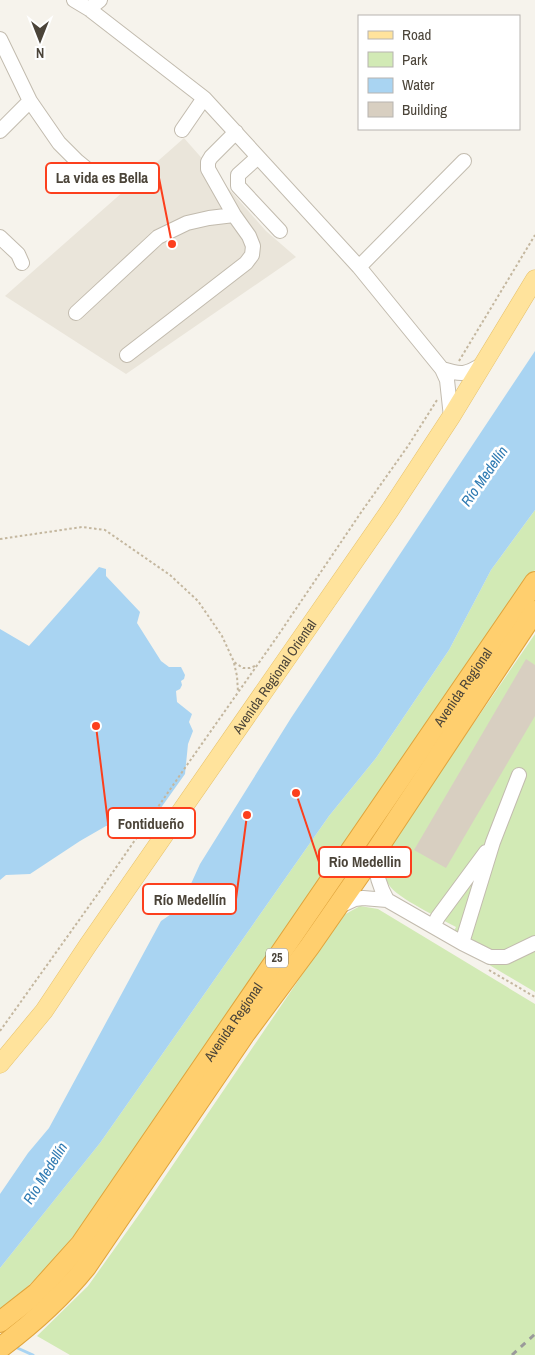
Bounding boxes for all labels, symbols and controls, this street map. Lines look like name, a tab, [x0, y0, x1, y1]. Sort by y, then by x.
north arrow	[15, 15, 65, 65]
legend	[358, 15, 520, 130]
text: Road	[402, 24, 431, 45]
text: N	[36, 44, 44, 62]
text: Park	[402, 49, 428, 70]
text: Water	[402, 74, 434, 95]
text: Building	[402, 99, 447, 120]
callout: La vida es Bella	[46, 163, 159, 193]
text: La vida es Bella	[56, 167, 148, 188]
water label: Río Medellín	[456, 442, 512, 510]
street label: Avenida Regional Oriental	[228, 616, 320, 738]
street label: Avenida Regional	[429, 645, 496, 731]
callout: Fontidueño	[108, 808, 195, 838]
text: Fontidueño	[118, 813, 184, 834]
callout: Rio Medellin	[319, 847, 411, 877]
text: Rio Medellin	[329, 851, 401, 872]
callout: Río Medellín	[143, 884, 236, 914]
text: Río Medellín	[154, 889, 226, 910]
road number: 25	[266, 948, 288, 968]
street label: Avenida Regional	[199, 979, 266, 1066]
water label: Río Medellín	[18, 1138, 72, 1208]

